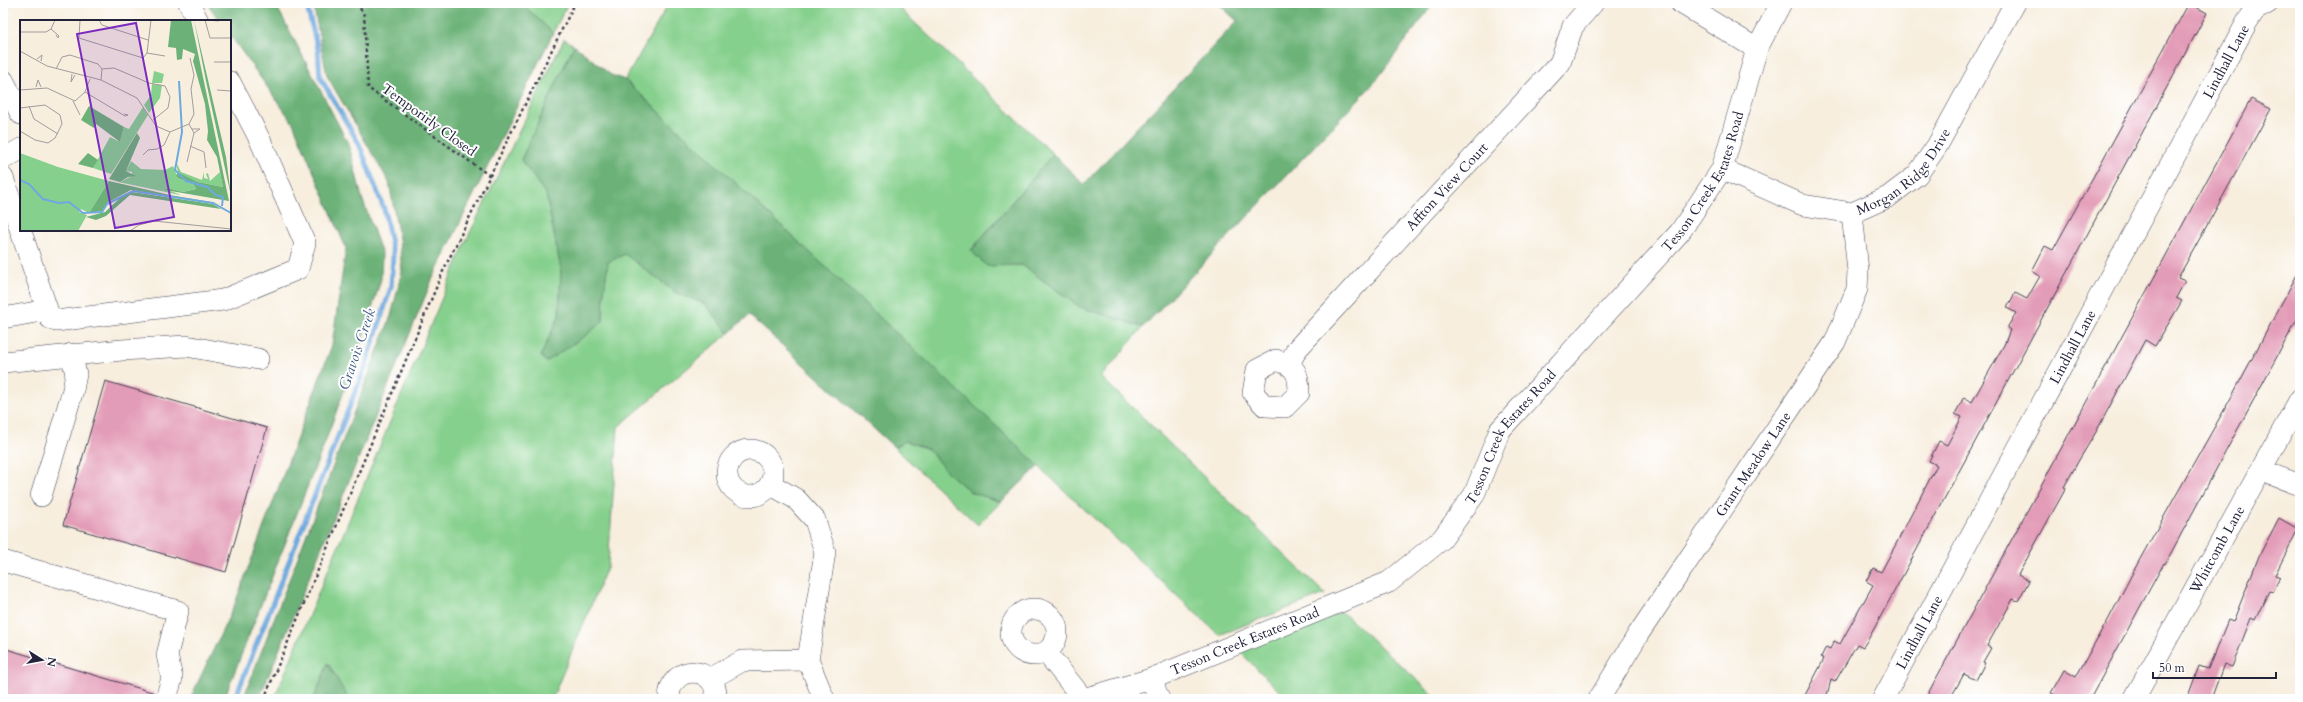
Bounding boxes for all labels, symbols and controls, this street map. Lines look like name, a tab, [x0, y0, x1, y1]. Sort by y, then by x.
inset map	[20, 20, 231, 231]
street label: Lindhall Lane	[2198, 21, 2253, 102]
street label: Temporirly Closed	[378, 79, 481, 161]
street label: Tesson Creek Estates Road	[1657, 109, 1748, 256]
street label: Morgan Ridge Drive	[1853, 125, 1954, 219]
street label: Affton View Court	[1401, 138, 1492, 234]
water label: Gravois Creek	[334, 305, 380, 392]
street label: Lindhall Lane	[2045, 306, 2100, 387]
street label: Tesson Creek Estates Road	[1460, 365, 1561, 509]
street label: Grant Meadow Lane	[1711, 408, 1795, 520]
street label: Whitcomb Lane	[2184, 502, 2249, 598]
street label: Lindhall Lane	[1891, 592, 1947, 672]
street label: Tesson Creek Estates Road	[1167, 602, 1322, 680]
north arrow	[22, 640, 62, 680]
scale bar	[2153, 654, 2276, 680]
text: N	[43, 656, 60, 668]
text: 50 m	[2159, 660, 2186, 676]

